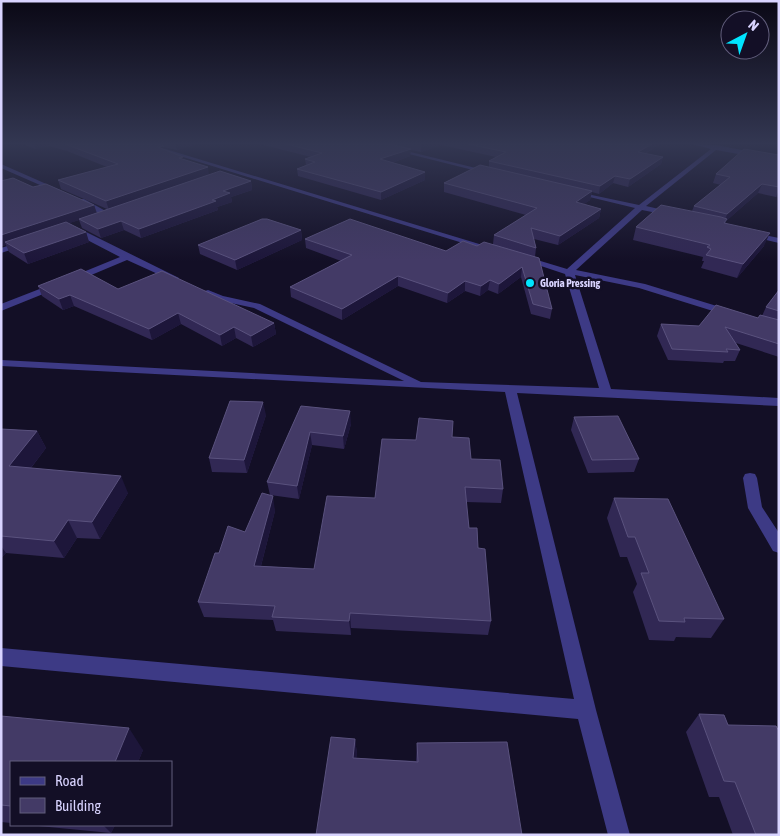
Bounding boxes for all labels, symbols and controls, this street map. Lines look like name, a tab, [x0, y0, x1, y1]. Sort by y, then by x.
north arrow	[720, 10, 770, 60]
text: N	[745, 16, 762, 34]
marker: Gloria Pressing	[524, 277, 536, 289]
place label: Gloria Pressing	[540, 277, 600, 289]
legend	[10, 761, 172, 826]
text: Road	[55, 772, 84, 789]
text: Building	[55, 797, 101, 814]

